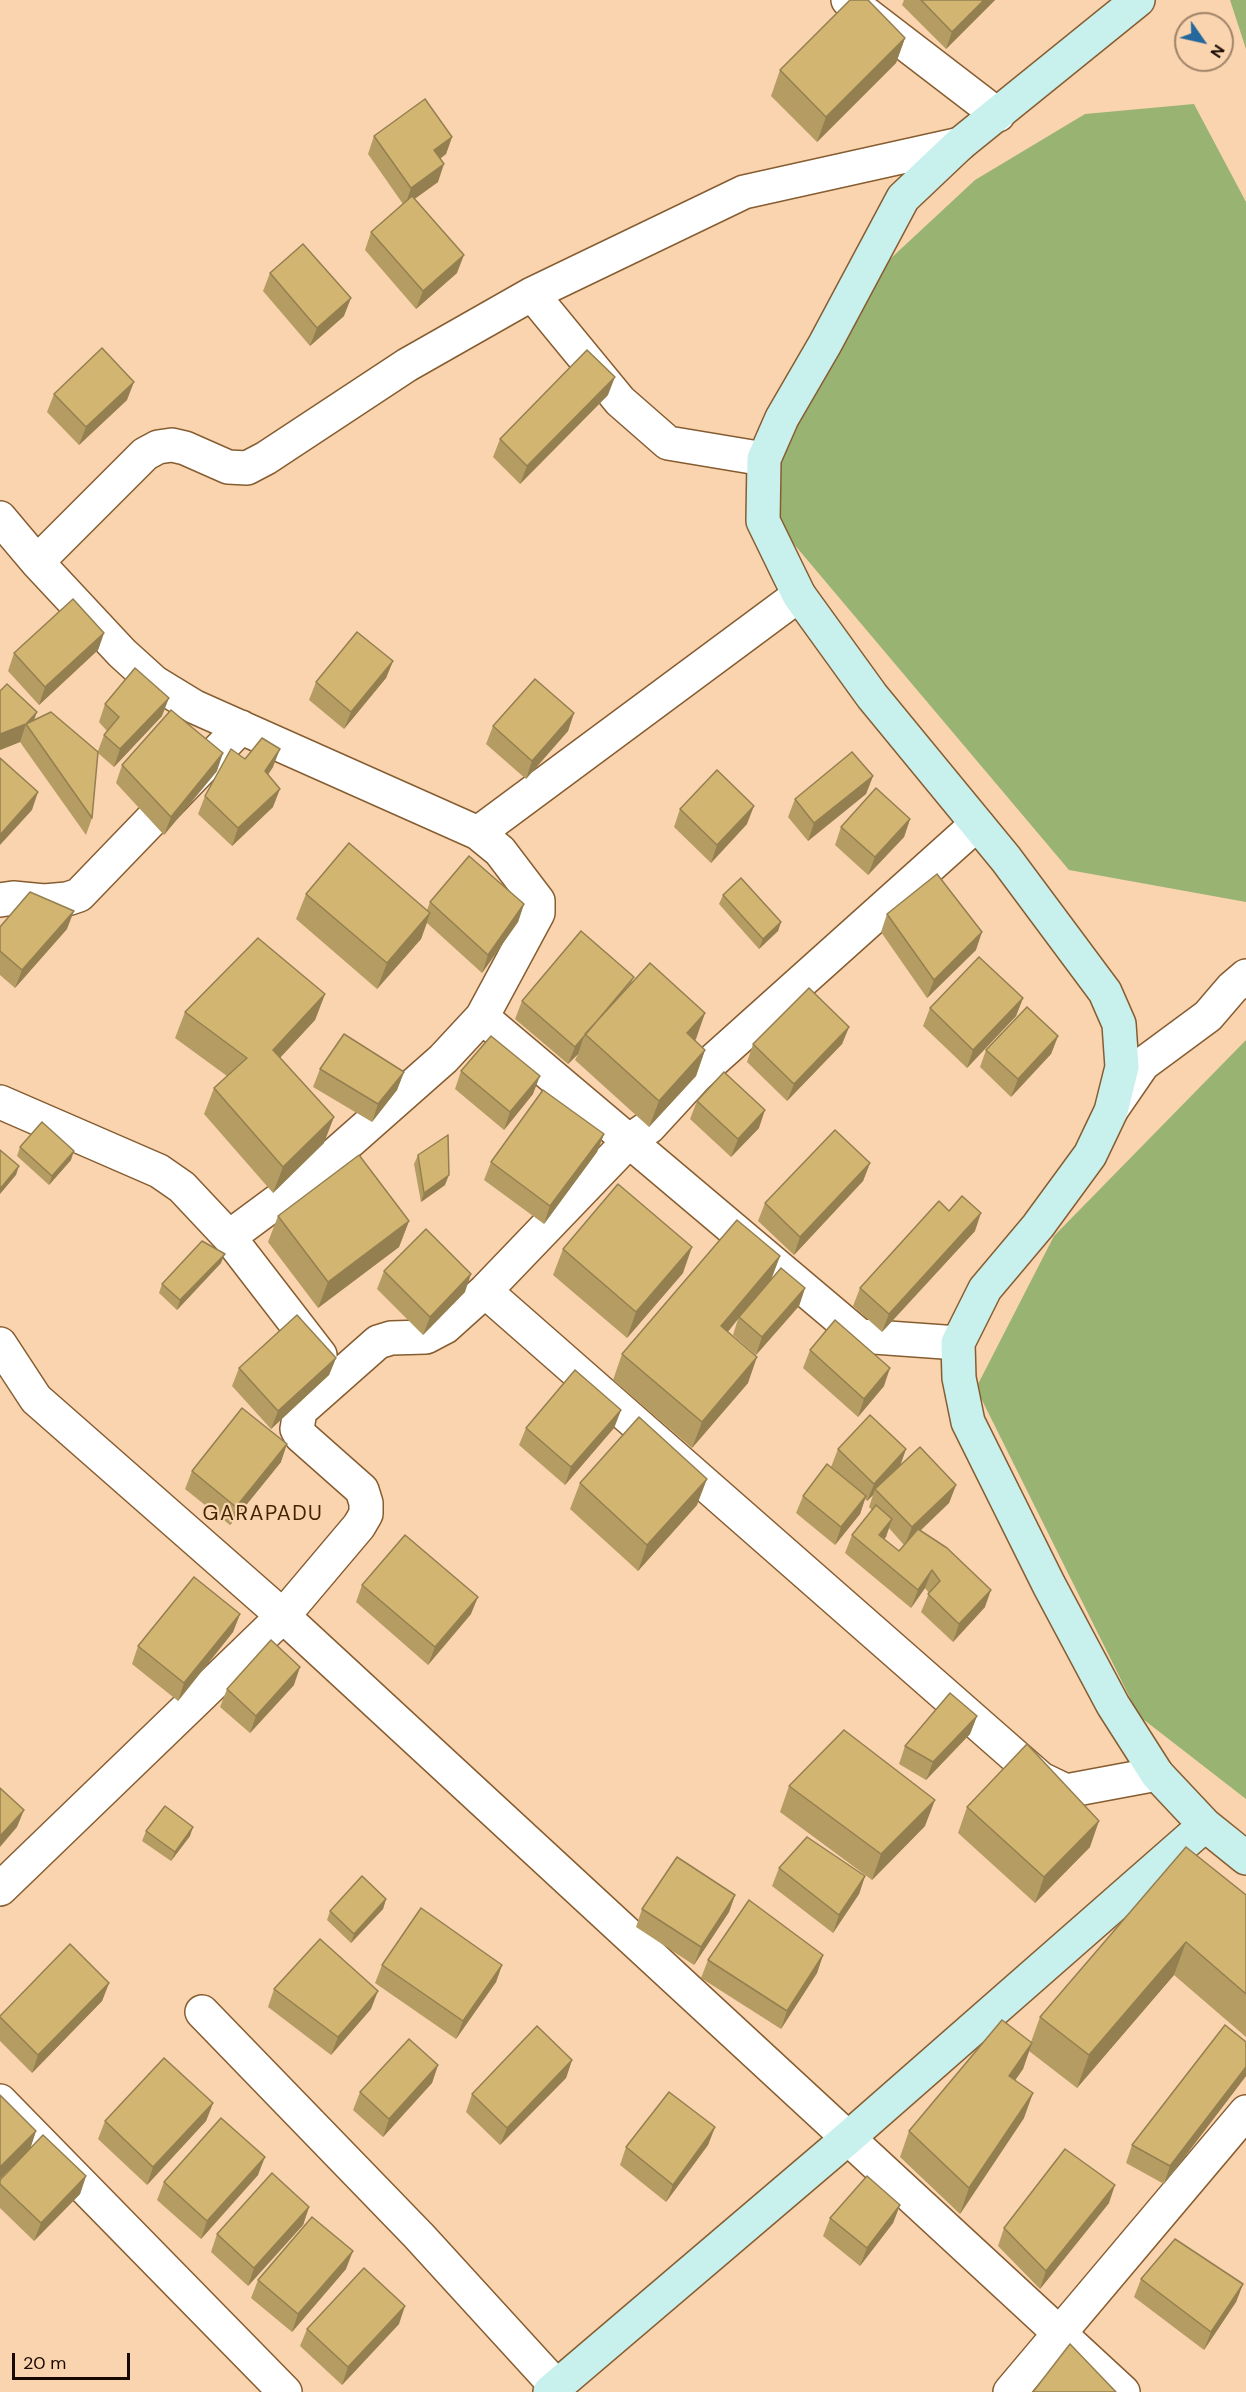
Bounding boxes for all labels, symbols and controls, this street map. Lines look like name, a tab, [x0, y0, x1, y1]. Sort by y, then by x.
north arrow	[1174, 12, 1234, 72]
text: N	[1206, 41, 1230, 62]
district label: GARAPADU	[203, 1501, 323, 1527]
scale bar	[15, 2341, 134, 2379]
text: 20 m	[23, 2351, 66, 2375]

